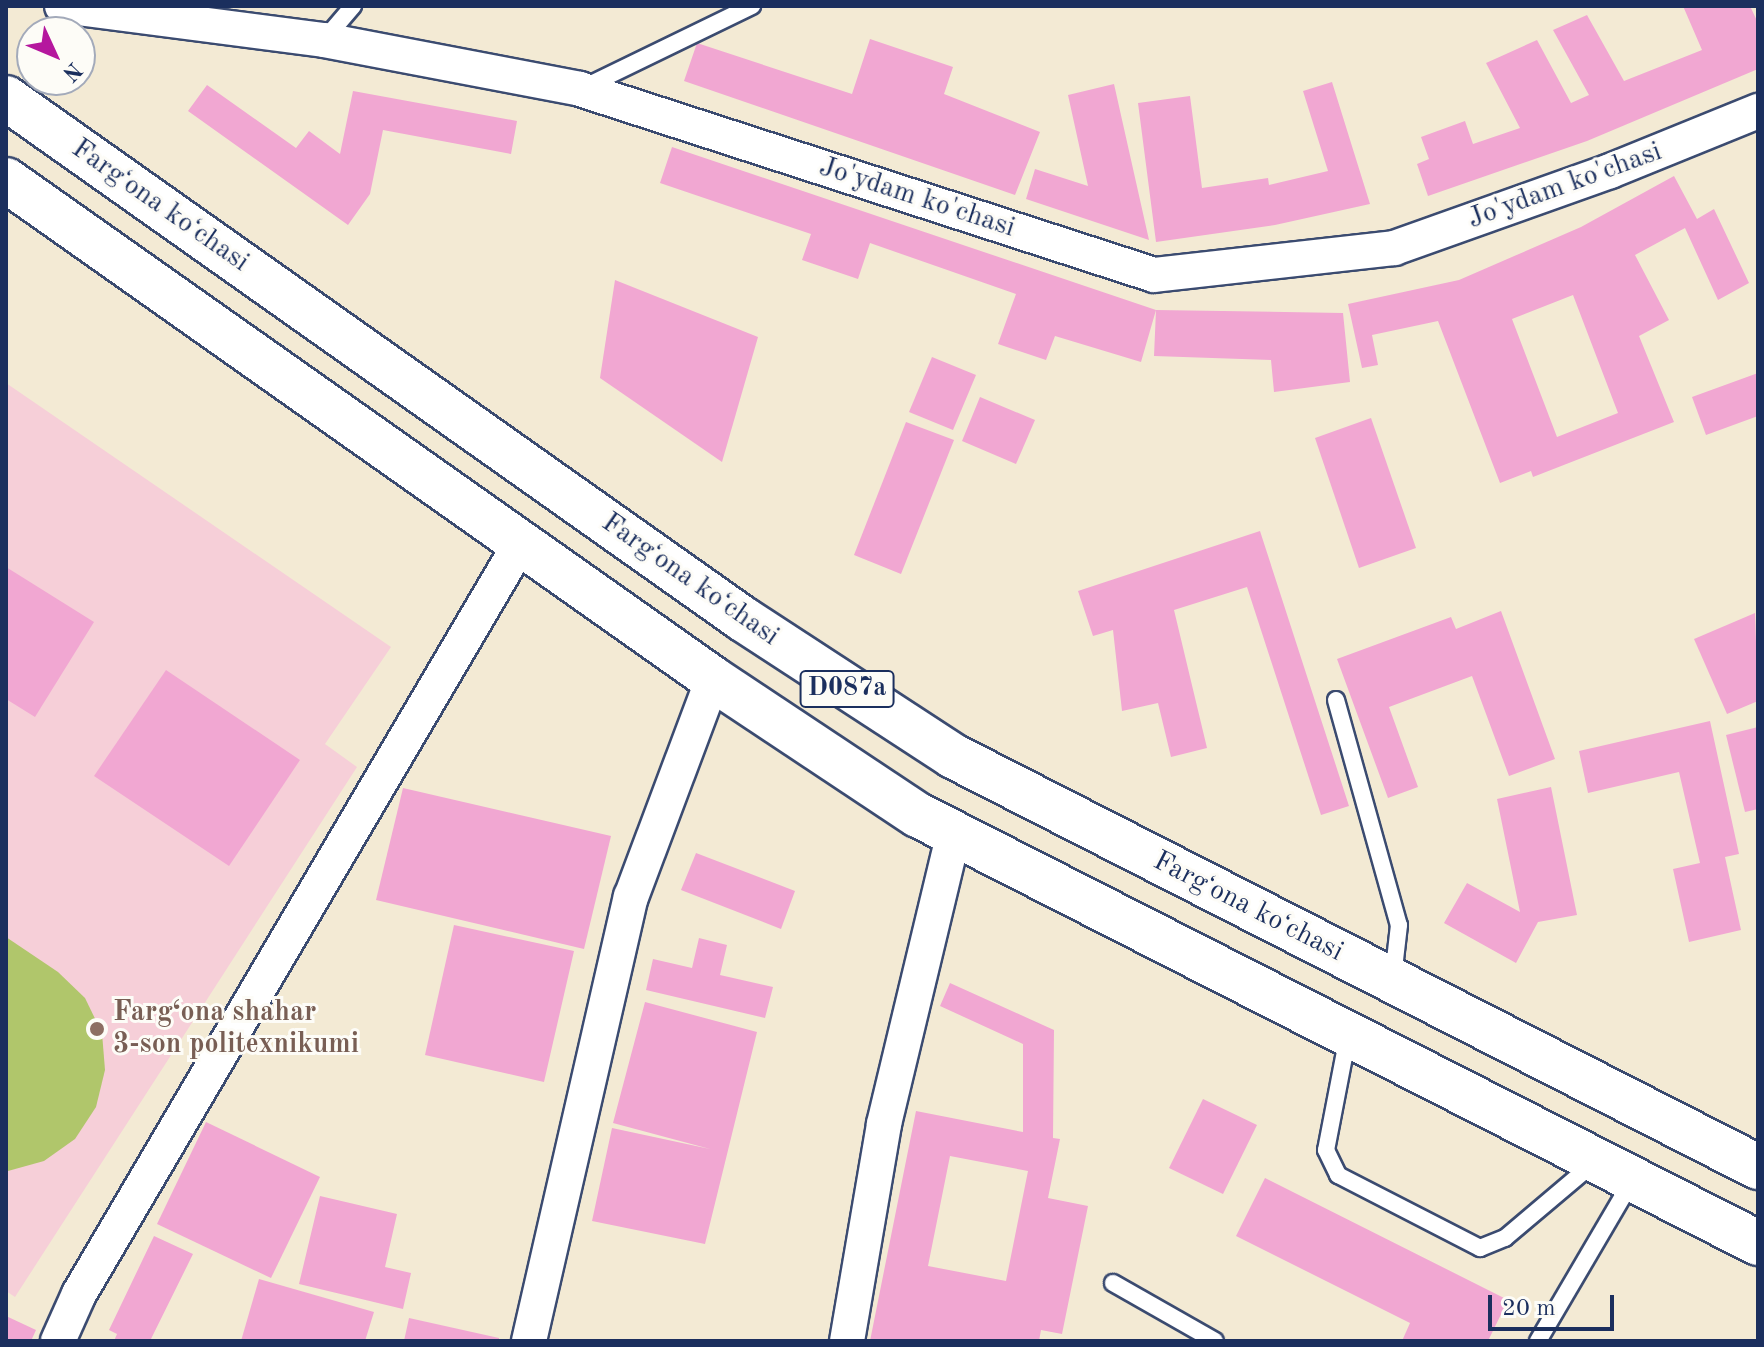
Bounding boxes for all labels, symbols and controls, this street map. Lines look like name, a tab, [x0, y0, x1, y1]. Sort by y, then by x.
north arrow	[16, 16, 96, 96]
text: N	[58, 58, 86, 85]
street label: Fargʻona koʻchasi	[65, 132, 255, 280]
street label: Jo'ydam ko'chasi	[1463, 135, 1667, 237]
street label: Jo'ydam ko'chasi	[815, 151, 1019, 245]
street label: Fargʻona koʻchasi	[595, 506, 785, 654]
road number: D087a	[799, 667, 895, 711]
street label: Fargʻona koʻchasi	[1147, 845, 1349, 969]
place label: Farg‘ona shahar 3-son politexnikumi	[113, 996, 359, 1062]
marker: Farg‘ona shahar 3-son politexnikumi	[88, 1020, 106, 1038]
scale bar	[1492, 1279, 1618, 1329]
text: 20 m	[1502, 1297, 1556, 1321]

